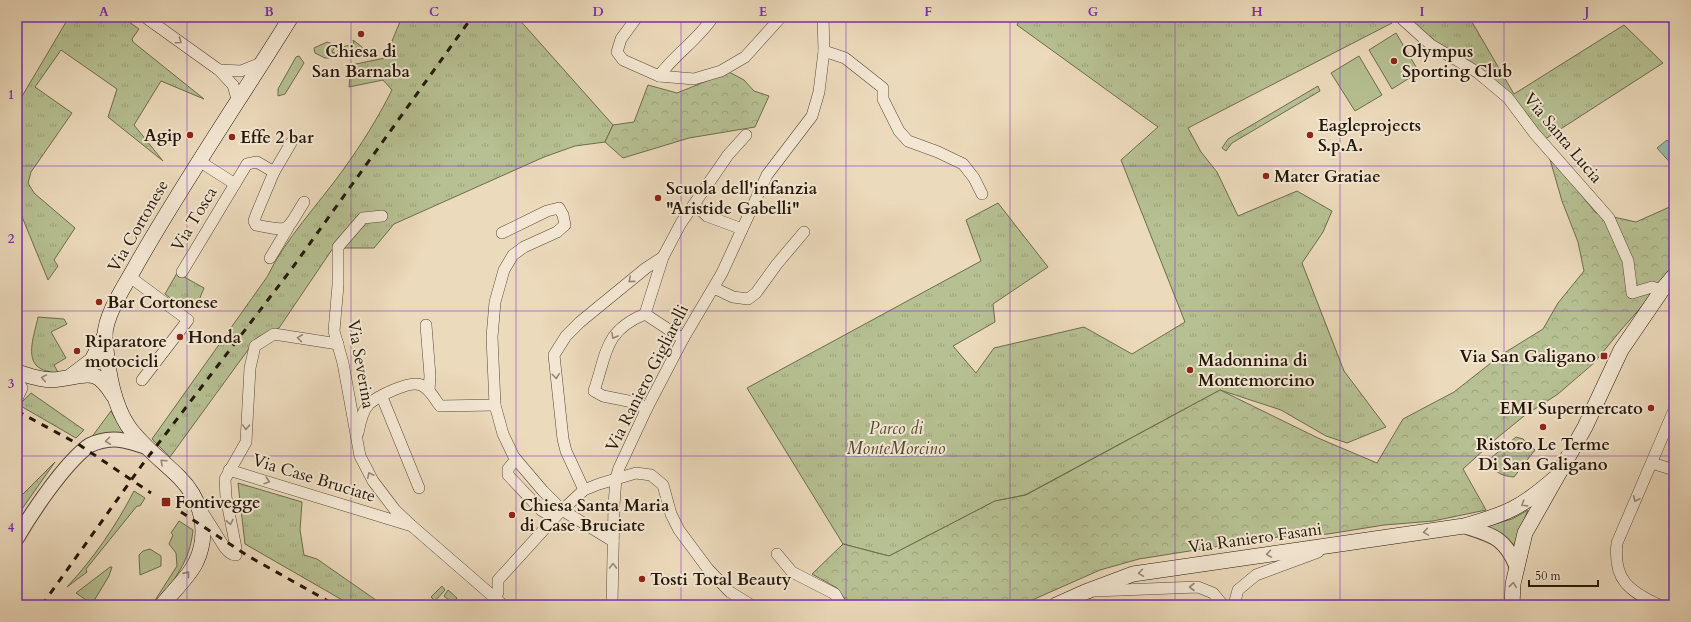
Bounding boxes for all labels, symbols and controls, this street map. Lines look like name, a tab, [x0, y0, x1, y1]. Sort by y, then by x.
text: A	[99, 3, 109, 21]
text: B	[264, 3, 274, 21]
text: C	[429, 3, 439, 21]
text: D	[592, 3, 604, 21]
text: E	[759, 3, 767, 21]
text: F	[924, 3, 932, 21]
text: G	[1088, 3, 1099, 21]
text: H	[1251, 3, 1263, 21]
text: I	[1419, 3, 1425, 21]
text: J	[1583, 3, 1590, 21]
marker: Chiesa di San Barnaba	[356, 29, 366, 39]
one-way arrow	[175, 36, 182, 44]
place label: Chiesa di San Barnaba	[312, 40, 411, 83]
place label: Olympus Sporting Club	[1402, 40, 1512, 83]
marker: Olympus Sporting Club	[1389, 56, 1399, 66]
text: 1	[8, 86, 14, 104]
street label: Via Santa Lucia	[1518, 88, 1608, 189]
place label: Eagleprojects S.p.A.	[1318, 114, 1421, 157]
place label: Agip	[144, 124, 182, 147]
place label: Effe 2 bar	[240, 126, 314, 149]
marker: Agip	[185, 130, 195, 140]
marker: Eagleprojects S.p.A.	[1305, 130, 1315, 140]
marker: Effe 2 bar	[227, 132, 237, 142]
place label: Mater Gratiae	[1274, 165, 1381, 188]
marker: Mater Gratiae	[1261, 171, 1271, 181]
street label: Via Cortonese	[102, 176, 174, 276]
place label: Scuola dell'infanzia "Aristide Gabelli"	[666, 177, 818, 220]
street label: Via Tosca	[166, 182, 223, 256]
marker: Scuola dell'infanzia "Aristide Gabelli"	[653, 193, 663, 203]
text: 2	[8, 230, 15, 248]
one-way arrow	[629, 275, 636, 282]
place label: Bar Cortonese	[107, 291, 218, 314]
marker: Bar Cortonese	[94, 297, 104, 307]
street label: Via Raniero Gigliarelli	[600, 300, 694, 455]
street label: Via Severina	[342, 318, 380, 411]
place label: Honda	[188, 326, 242, 349]
place label: Riparatore motocicli	[85, 330, 167, 373]
marker: Honda	[175, 332, 185, 342]
one-way arrow	[611, 332, 619, 339]
one-way arrow	[297, 334, 303, 343]
place label: Via San Galigano	[1459, 345, 1596, 368]
marker: Riparatore motocicli	[72, 346, 82, 356]
place label: Madonnina di Montemorcino	[1198, 349, 1315, 392]
marker: Via San Galigano	[1599, 351, 1609, 361]
marker: Madonnina di Montemorcino	[1185, 365, 1195, 375]
one-way arrow	[551, 373, 560, 379]
text: 3	[8, 375, 15, 393]
one-way arrow	[41, 375, 47, 383]
place label: EMI Supermercato	[1499, 397, 1643, 420]
marker: EMI Supermercato	[1646, 403, 1656, 413]
park label: Parco di MonteMorcino	[847, 417, 945, 460]
marker: Ristoro Le Terme Di San Galigano	[1538, 422, 1548, 432]
one-way arrow	[242, 424, 250, 430]
place label: Ristoro Le Terme Di San Galigano	[1476, 433, 1610, 476]
one-way arrow	[105, 436, 111, 445]
street label: Via Case Bruciate	[250, 448, 378, 508]
one-way arrow	[160, 460, 168, 467]
one-way arrow	[367, 472, 375, 479]
one-way arrow	[263, 477, 270, 485]
place label: Fontivegge	[175, 491, 260, 514]
place label: Chiesa Santa Maria di Case Bruciate	[520, 494, 670, 537]
one-way arrow	[1633, 495, 1641, 502]
marker: Fontivegge	[160, 496, 172, 508]
one-way arrow	[1521, 499, 1528, 506]
marker: Chiesa Santa Maria di Case Bruciate	[507, 510, 517, 520]
street label: Via Raniero Fasani	[1187, 517, 1324, 559]
text: 4	[8, 519, 15, 537]
one-way arrow	[225, 519, 234, 525]
one-way arrow	[1423, 527, 1429, 536]
one-way arrow	[1266, 549, 1272, 558]
scale bar	[1529, 562, 1598, 588]
one-way arrow	[609, 563, 617, 569]
place label: Tosti Total Beauty	[650, 568, 792, 591]
one-way arrow	[1138, 568, 1144, 577]
text: 50 m	[1535, 568, 1562, 584]
one-way arrow	[182, 572, 189, 579]
marker: Tosti Total Beauty	[637, 574, 647, 584]
one-way arrow	[1508, 582, 1517, 588]
one-way arrow	[1189, 583, 1195, 591]

